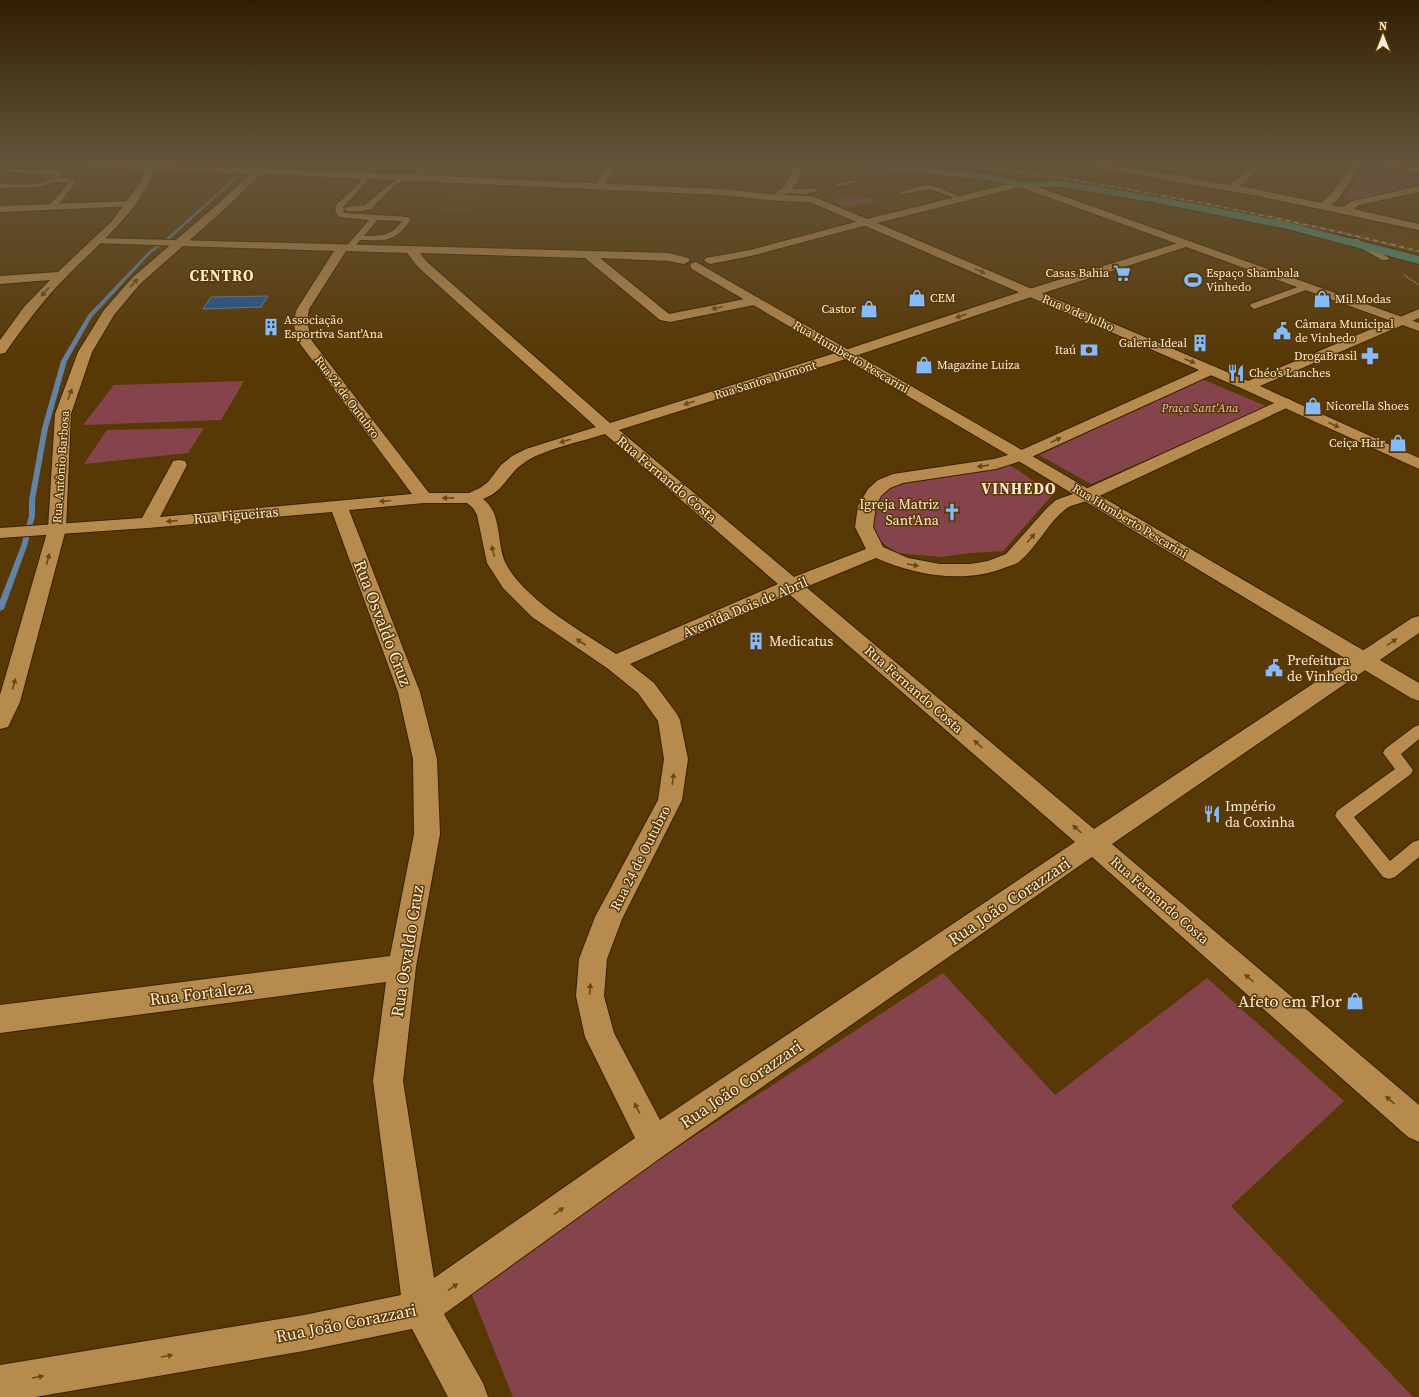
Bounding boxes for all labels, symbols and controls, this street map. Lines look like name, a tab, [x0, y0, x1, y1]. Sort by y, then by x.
north arrow	[1363, 16, 1403, 56]
text: N	[1379, 19, 1387, 34]
supermarket icon: Casas Bahia	[1112, 263, 1132, 283]
district label: CENTRO	[189, 265, 255, 286]
place label: Casas Bahia	[1045, 265, 1110, 281]
place label: Espaço Shambala Vinhedo	[1206, 265, 1300, 295]
one-way arrow	[975, 268, 986, 274]
sports icon: Espaço Shambala Vinhedo	[1183, 270, 1203, 290]
one-way arrow	[130, 278, 139, 288]
one-way arrow	[41, 287, 50, 298]
shop icon: CEM	[907, 288, 927, 308]
shop icon: Mil Modas	[1312, 289, 1332, 309]
place label: CEM	[930, 290, 956, 306]
street label: Rua 9 de Julho	[1040, 291, 1117, 335]
place label: Mil Modas	[1335, 291, 1391, 307]
shop icon: Castor	[859, 299, 879, 319]
place label: Castor	[822, 301, 856, 317]
one-way arrow	[711, 306, 723, 312]
place label: Associação Esportiva Sant'Ana	[284, 312, 384, 342]
one-way arrow	[955, 313, 967, 319]
place label: Câmara Municipal de Vinhedo	[1295, 316, 1394, 346]
building icon: Associação Esportiva Sant'Ana	[261, 317, 281, 337]
street label: Rua Humberto Pescarini	[790, 317, 912, 397]
public building icon: Câmara Municipal de Vinhedo	[1272, 321, 1292, 341]
building icon: Galeria Ideal	[1190, 333, 1210, 353]
place label: Galeria Ideal	[1119, 335, 1187, 351]
bank icon: Itaú	[1079, 340, 1099, 360]
place label: Itaú	[1055, 342, 1076, 358]
pharmacy icon: DrogaBrasil	[1360, 346, 1380, 366]
place label: DrogaBrasil	[1294, 348, 1357, 364]
street label: Rua 24 de Outubro	[311, 353, 383, 442]
shop icon: Magazine Luiza	[914, 355, 934, 375]
street label: Rua Santos Dumont	[712, 357, 818, 403]
place label: Magazine Luiza	[937, 357, 1021, 373]
one-way arrow	[1184, 358, 1195, 364]
restaurant icon: Chéo’s Lanches	[1226, 363, 1246, 383]
place label: Chéo’s Lanches	[1249, 365, 1331, 381]
one-way arrow	[67, 387, 73, 399]
shop icon: Nicorella Shoes	[1303, 396, 1323, 416]
place label: Nicorella Shoes	[1326, 398, 1409, 414]
one-way arrow	[683, 400, 695, 406]
park label: Praça Sant'Ana	[1160, 400, 1239, 416]
street label: Rua Antônio Barbosa	[49, 409, 73, 524]
one-way arrow	[1329, 422, 1340, 428]
street label: Rua Fernando Costa	[613, 431, 722, 527]
shop icon: Ceiça Hair	[1388, 433, 1408, 453]
place label: Ceiça Hair	[1329, 435, 1385, 451]
one-way arrow	[1050, 437, 1062, 443]
one-way arrow	[559, 438, 571, 444]
one-way arrow	[977, 463, 989, 469]
district label: VINHEDO	[981, 478, 1057, 499]
street label: Rua Humberto Pescarini	[1069, 480, 1191, 562]
place label: Igreja Matriz Sant'Ana	[859, 494, 940, 530]
one-way arrow	[441, 495, 454, 501]
one-way arrow	[379, 498, 392, 505]
street label: Rua Figueiras	[193, 501, 279, 529]
church icon: Igreja Matriz Sant'Ana	[942, 502, 962, 522]
one-way arrow	[166, 517, 178, 524]
one-way arrow	[1027, 533, 1036, 543]
one-way arrow	[489, 545, 495, 557]
one-way arrow	[45, 553, 51, 565]
street label: Rua Osvaldo Cruz	[348, 556, 418, 690]
one-way arrow	[907, 562, 919, 568]
street label: Avenida Dois de Abril	[679, 572, 811, 642]
building icon: Medicatus	[746, 631, 766, 651]
place label: Medicatus	[769, 631, 833, 651]
one-way arrow	[576, 638, 586, 646]
one-way arrow	[1386, 638, 1397, 646]
street label: Rua Fernando Costa	[860, 640, 968, 738]
place label: Prefeitura de Vinhedo	[1287, 650, 1358, 686]
public building icon: Prefeitura de Vinhedo	[1264, 658, 1284, 678]
one-way arrow	[11, 678, 17, 690]
one-way arrow	[973, 740, 984, 749]
one-way arrow	[670, 773, 676, 785]
place label: Império da Coxinha	[1225, 796, 1296, 832]
street label: Rua 24 de Outubro	[605, 802, 675, 914]
restaurant icon: Império da Coxinha	[1202, 804, 1222, 824]
one-way arrow	[1072, 824, 1082, 833]
street label: Rua João Corazzari	[943, 851, 1075, 951]
street label: Rua Fernando Costa	[1106, 851, 1214, 949]
street label: Rua Osvaldo Cruz	[385, 883, 429, 1019]
one-way arrow	[1245, 974, 1254, 983]
street label: Rua Fortaleza	[148, 975, 254, 1011]
one-way arrow	[587, 983, 594, 995]
place label: Afeto em Flor	[1238, 989, 1343, 1013]
shop icon: Afeto em Flor	[1345, 991, 1365, 1011]
street label: Rua João Corazzari	[675, 1034, 807, 1134]
one-way arrow	[1385, 1096, 1394, 1105]
one-way arrow	[634, 1103, 640, 1114]
one-way arrow	[554, 1207, 564, 1215]
one-way arrow	[448, 1283, 458, 1291]
street label: Rua João Corazzari	[274, 1298, 418, 1348]
one-way arrow	[161, 1353, 173, 1359]
one-way arrow	[32, 1374, 45, 1380]

